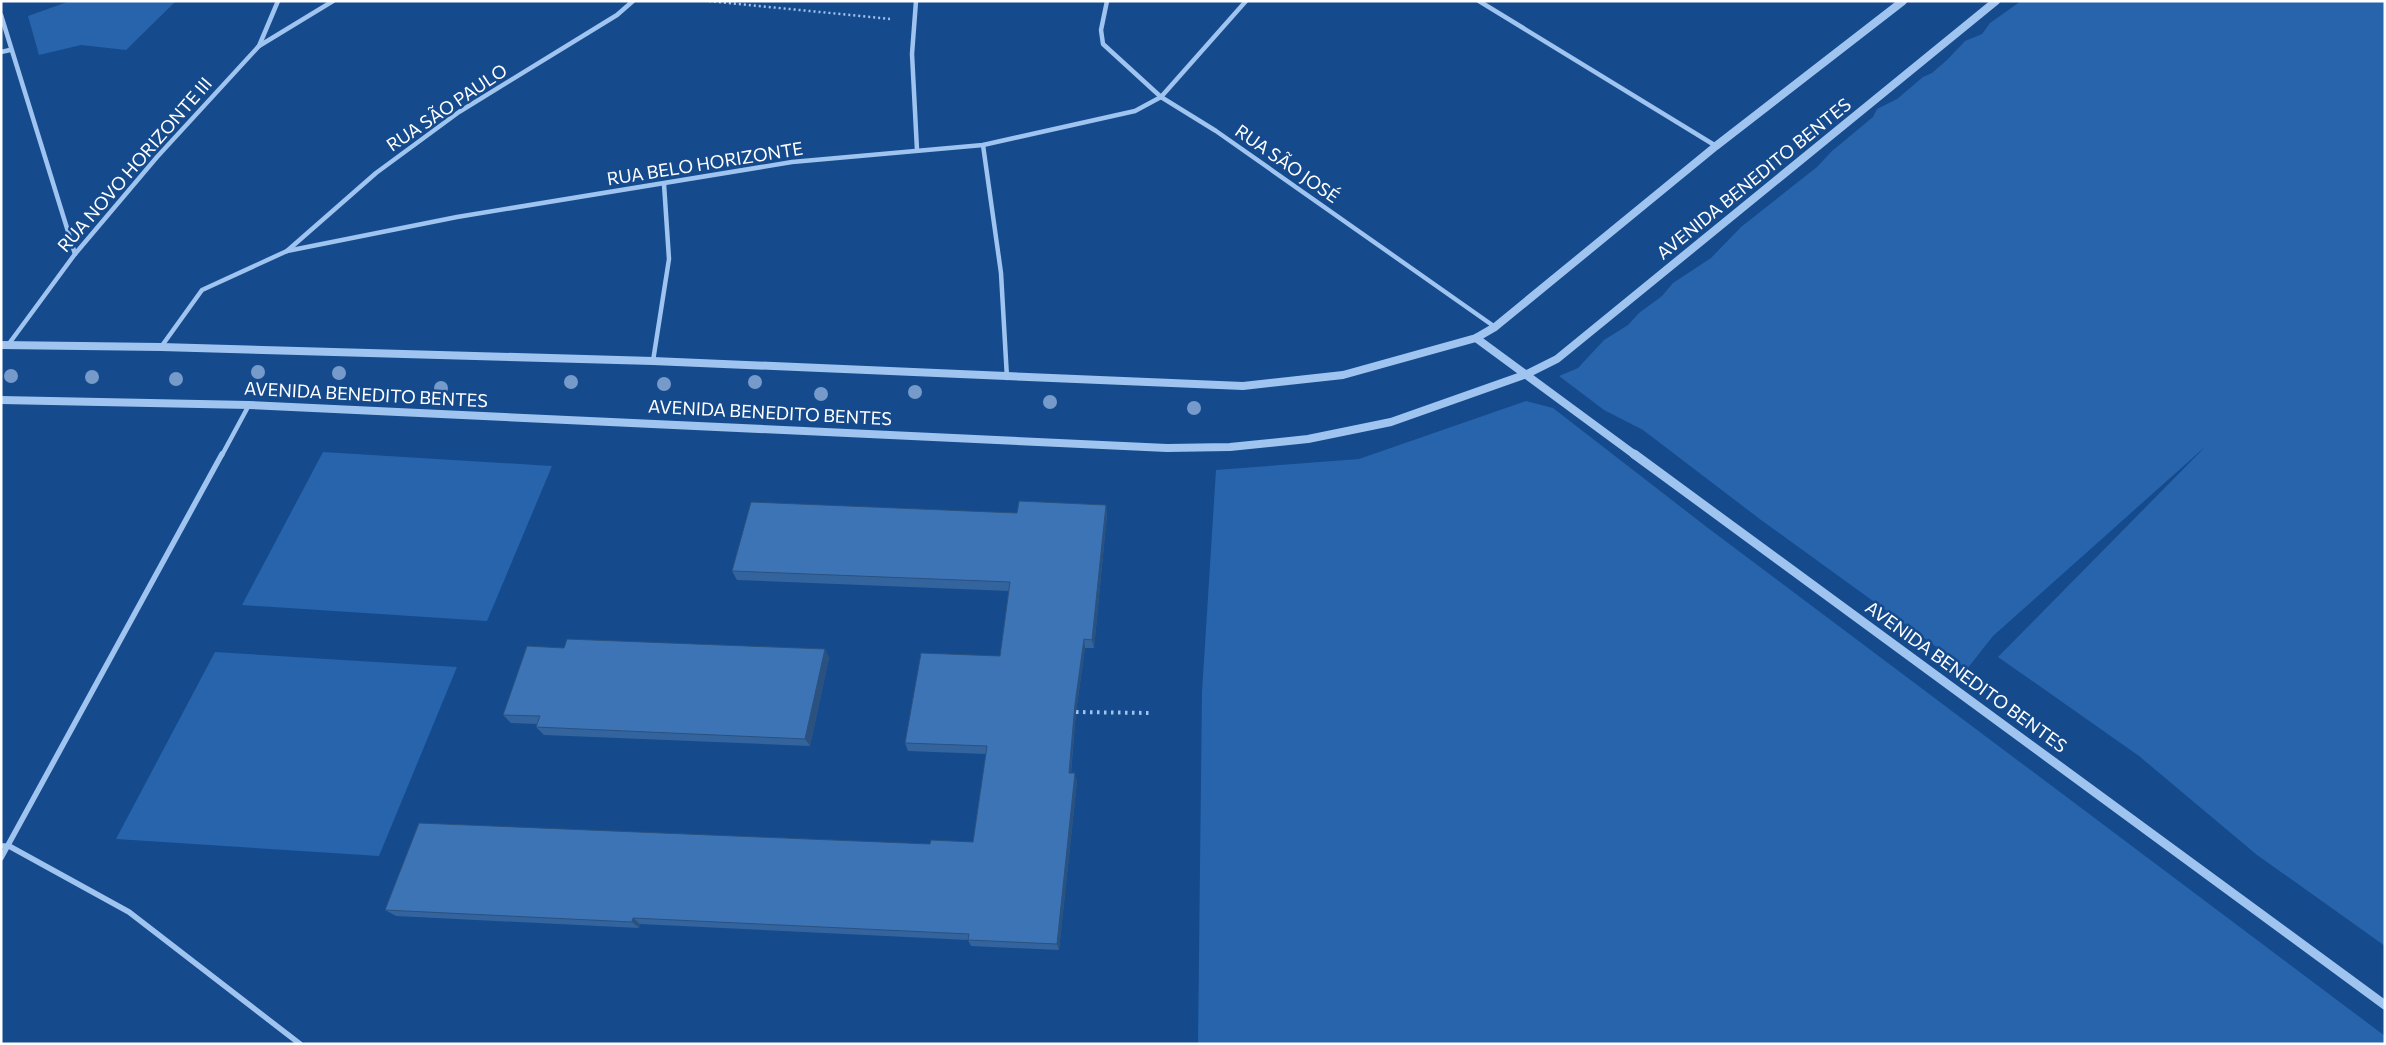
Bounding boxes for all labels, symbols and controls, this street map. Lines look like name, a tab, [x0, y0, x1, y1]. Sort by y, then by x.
street label: RUA SÃO PAULO	[382, 59, 511, 156]
street label: RUA NOVO HORIZONTE III	[52, 72, 216, 256]
street label: AVENIDA BENEDITO BENTES	[1652, 93, 1855, 264]
street label: RUA SÃO JOSÉ	[1231, 119, 1344, 207]
street label: RUA BELO HORIZONTE	[605, 137, 804, 189]
street label: AVENIDA BENEDITO BENTES	[244, 377, 488, 411]
street label: AVENIDA BENEDITO BENTES	[648, 395, 892, 429]
street label: AVENIDA BENEDITO BENTES	[1861, 596, 2072, 757]

